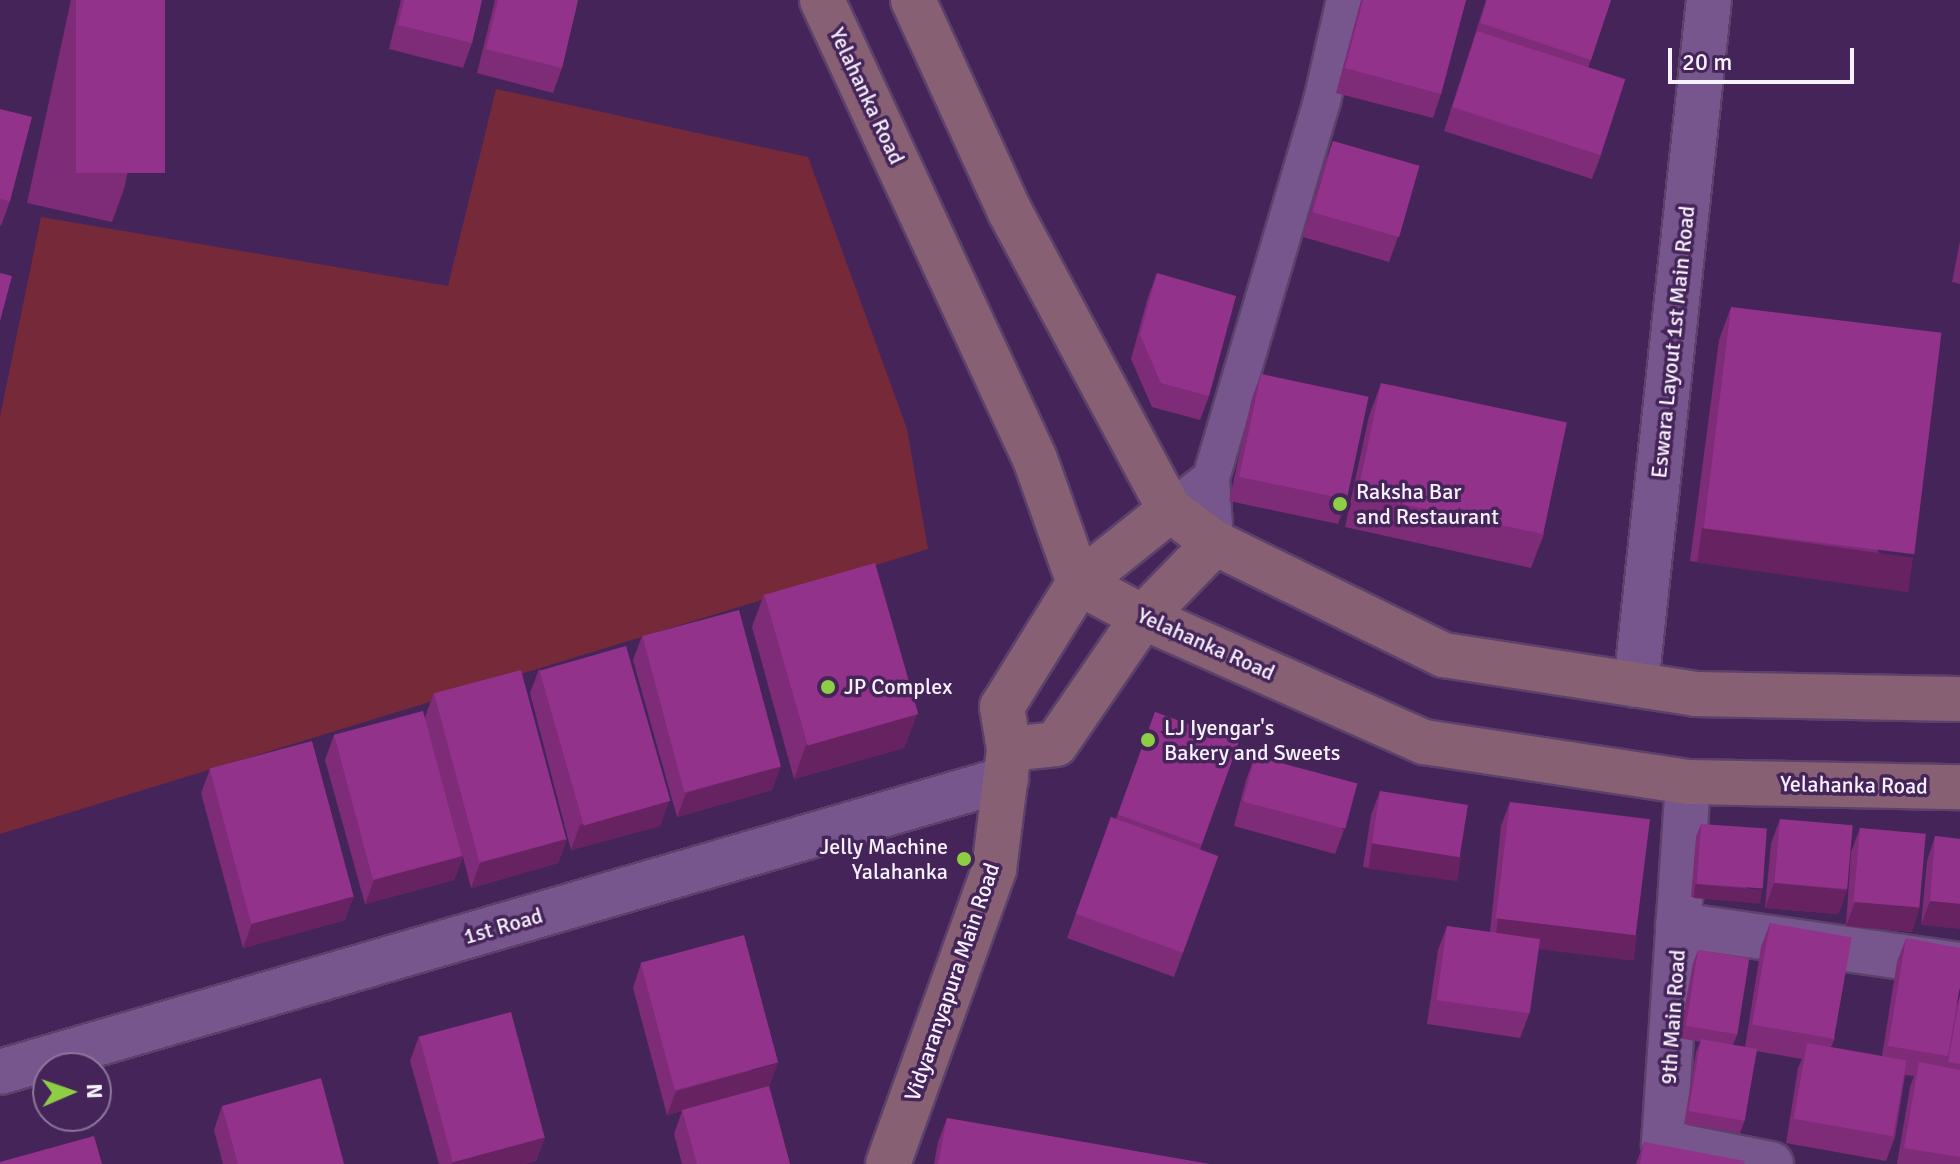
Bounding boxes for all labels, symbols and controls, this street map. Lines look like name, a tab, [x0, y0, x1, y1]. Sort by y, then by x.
street label: Yelahanka Road	[824, 23, 910, 169]
scale bar	[1672, 32, 1858, 82]
text: 20 m	[1682, 47, 1732, 77]
street label: Eswara Layout 1st Main Road	[1646, 204, 1700, 480]
place label: Raksha Bar and Restaurant	[1356, 478, 1499, 530]
marker: Raksha Bar and Restaurant	[1331, 495, 1349, 513]
street label: Yelahanka Road	[1133, 602, 1279, 686]
place label: JP Complex	[844, 674, 952, 700]
marker: JP Complex	[819, 678, 837, 696]
place label: LJ Iyengar's Bakery and Sweets	[1164, 714, 1340, 766]
marker: LJ Iyengar's Bakery and Sweets	[1139, 731, 1157, 749]
street label: Yelahanka Road	[1780, 771, 1928, 799]
place label: Jelly Machine Yalahanka	[819, 833, 948, 884]
marker: Jelly Machine Yalahanka	[955, 850, 973, 868]
street label: Vidyaranyapura Main Road	[899, 860, 1005, 1104]
street label: 1st Road	[460, 902, 546, 950]
street label: 9th Main Road	[1655, 949, 1691, 1085]
north arrow	[32, 1052, 112, 1132]
text: N	[81, 1083, 108, 1099]

